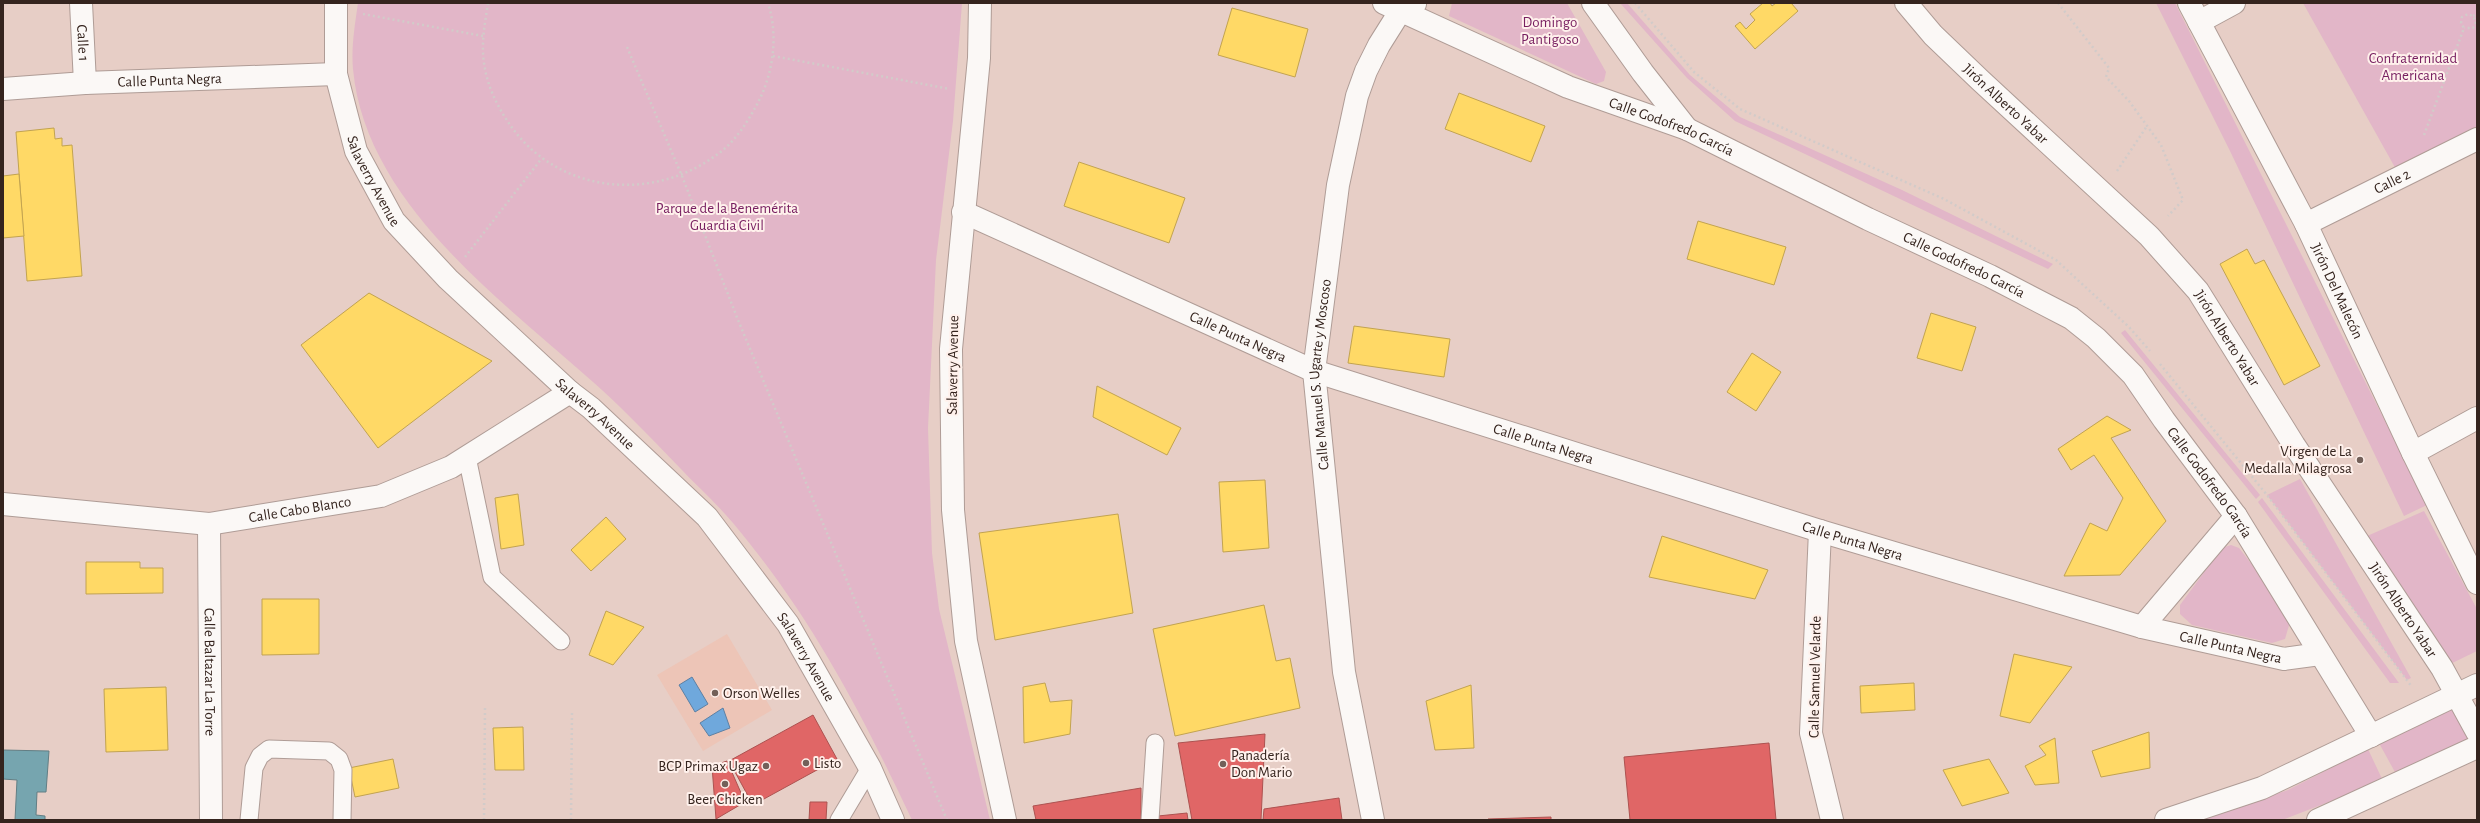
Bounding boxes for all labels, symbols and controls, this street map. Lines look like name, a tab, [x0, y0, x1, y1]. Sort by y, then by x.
park label: Domingo Pantigoso	[1521, 15, 1579, 47]
street label: Calle 1	[75, 24, 91, 62]
park label: Confraternidad Americana	[2369, 51, 2458, 83]
street label: Jirón Alberto Yabar	[1960, 61, 2051, 147]
street label: Calle Punta Negra	[117, 71, 222, 89]
street label: Calle Godofredo García	[1607, 95, 1736, 159]
street label: Salaverry Avenue	[345, 134, 403, 230]
street label: Calle 2	[2371, 166, 2413, 197]
park label: Parque de la Benemérita Guardia Civil	[656, 201, 798, 233]
street label: Calle Godofredo García	[1901, 229, 2028, 300]
street label: Jirón Del Malecón	[2309, 241, 2366, 341]
street label: Calle Manuel S. Ugarte y Moscoso	[1306, 278, 1333, 471]
street label: Jirón Alberto Yabar	[2192, 287, 2263, 389]
street label: Calle Punta Negra	[1187, 308, 1289, 365]
street label: Salaverry Avenue	[945, 315, 961, 415]
street label: Salaverry Avenue	[553, 375, 638, 452]
street label: Calle Punta Negra	[1491, 421, 1596, 466]
street label: Calle Godofredo García	[2165, 424, 2255, 541]
place label: Virgen de La Medalla Milagrosa	[2244, 444, 2352, 476]
marker: Virgen de La Medalla Milagrosa	[2355, 455, 2365, 465]
street label: Calle Cabo Blanco	[248, 494, 352, 525]
street label: Calle Punta Negra	[1800, 518, 1905, 563]
street label: Jirón Alberto Yabar	[2367, 560, 2440, 660]
street label: Calle Baltazar La Torre	[202, 608, 218, 736]
street label: Salaverry Avenue	[775, 610, 838, 704]
street label: Calle Samuel Velarde	[1806, 616, 1824, 738]
street label: Calle Punta Negra	[2178, 628, 2283, 666]
place label: Orson Welles	[723, 686, 800, 701]
marker: Orson Welles	[710, 688, 720, 698]
place label: Panadería Don Mario	[1231, 748, 1292, 780]
place label: Listo	[814, 756, 841, 771]
marker: Listo	[801, 758, 811, 768]
place label: BCP Primax Ugaz	[658, 759, 758, 774]
marker: Panadería Don Mario	[1218, 759, 1228, 769]
marker: BCP Primax Ugaz	[761, 761, 771, 771]
marker: Beer Chicken	[720, 779, 730, 789]
place label: Beer Chicken	[687, 792, 763, 807]

